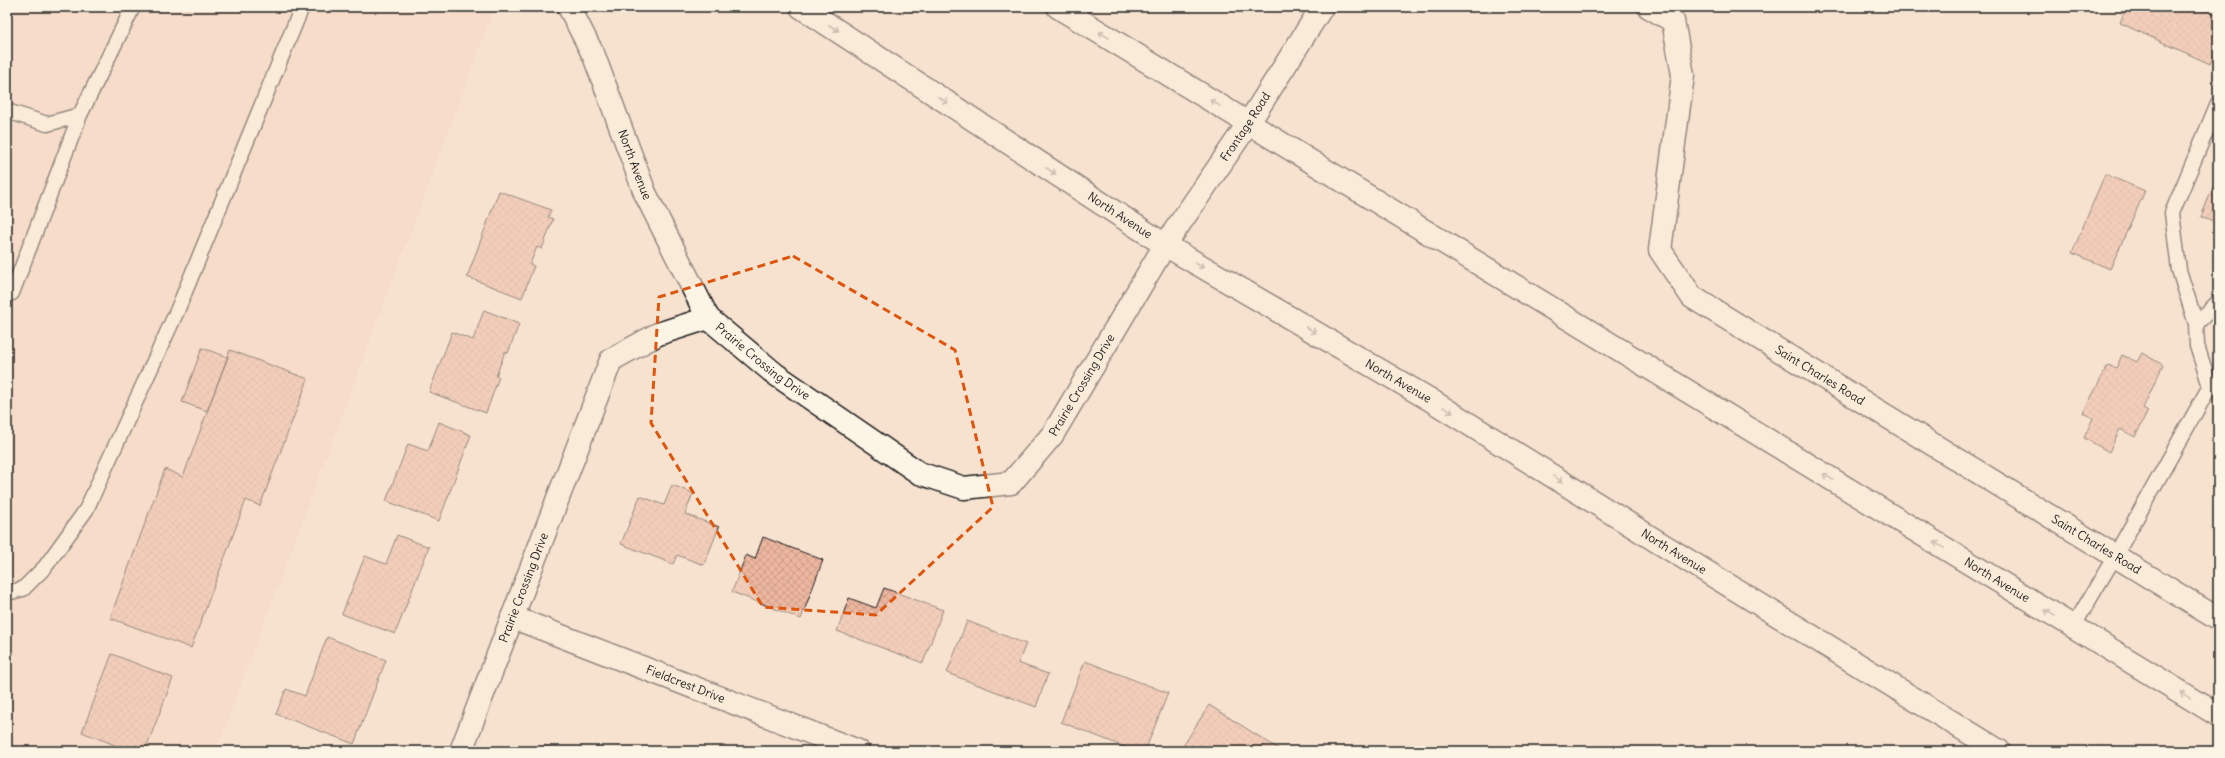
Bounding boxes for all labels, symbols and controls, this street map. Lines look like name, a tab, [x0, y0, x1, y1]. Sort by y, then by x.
one-way arrow	[828, 25, 840, 33]
one-way arrow	[1099, 31, 1110, 39]
street label: Frontage Road	[1217, 89, 1273, 164]
one-way arrow	[937, 96, 949, 104]
one-way arrow	[1209, 99, 1220, 107]
street label: North Avenue	[615, 127, 655, 202]
one-way arrow	[1046, 167, 1057, 175]
street label: North Avenue	[1085, 189, 1155, 242]
one-way arrow	[1193, 261, 1205, 269]
street label: Prairie Crossing Drive	[713, 319, 813, 403]
one-way arrow	[1305, 327, 1317, 335]
street label: Prairie Crossing Drive	[1045, 331, 1118, 439]
street label: Saint Charles Road	[1773, 342, 1868, 408]
street label: North Avenue	[1363, 356, 1434, 406]
one-way arrow	[1442, 407, 1454, 415]
one-way arrow	[1822, 473, 1834, 481]
one-way arrow	[1552, 476, 1564, 484]
street label: Saint Charles Road	[2049, 511, 2144, 577]
street label: North Avenue	[1639, 525, 1709, 577]
street label: Prairie Crossing Drive	[495, 530, 551, 644]
one-way arrow	[1934, 541, 1945, 549]
street label: North Avenue	[1962, 554, 2033, 605]
one-way arrow	[2044, 608, 2056, 616]
street label: Fieldcrest Drive	[644, 662, 727, 706]
one-way arrow	[2180, 691, 2191, 699]

